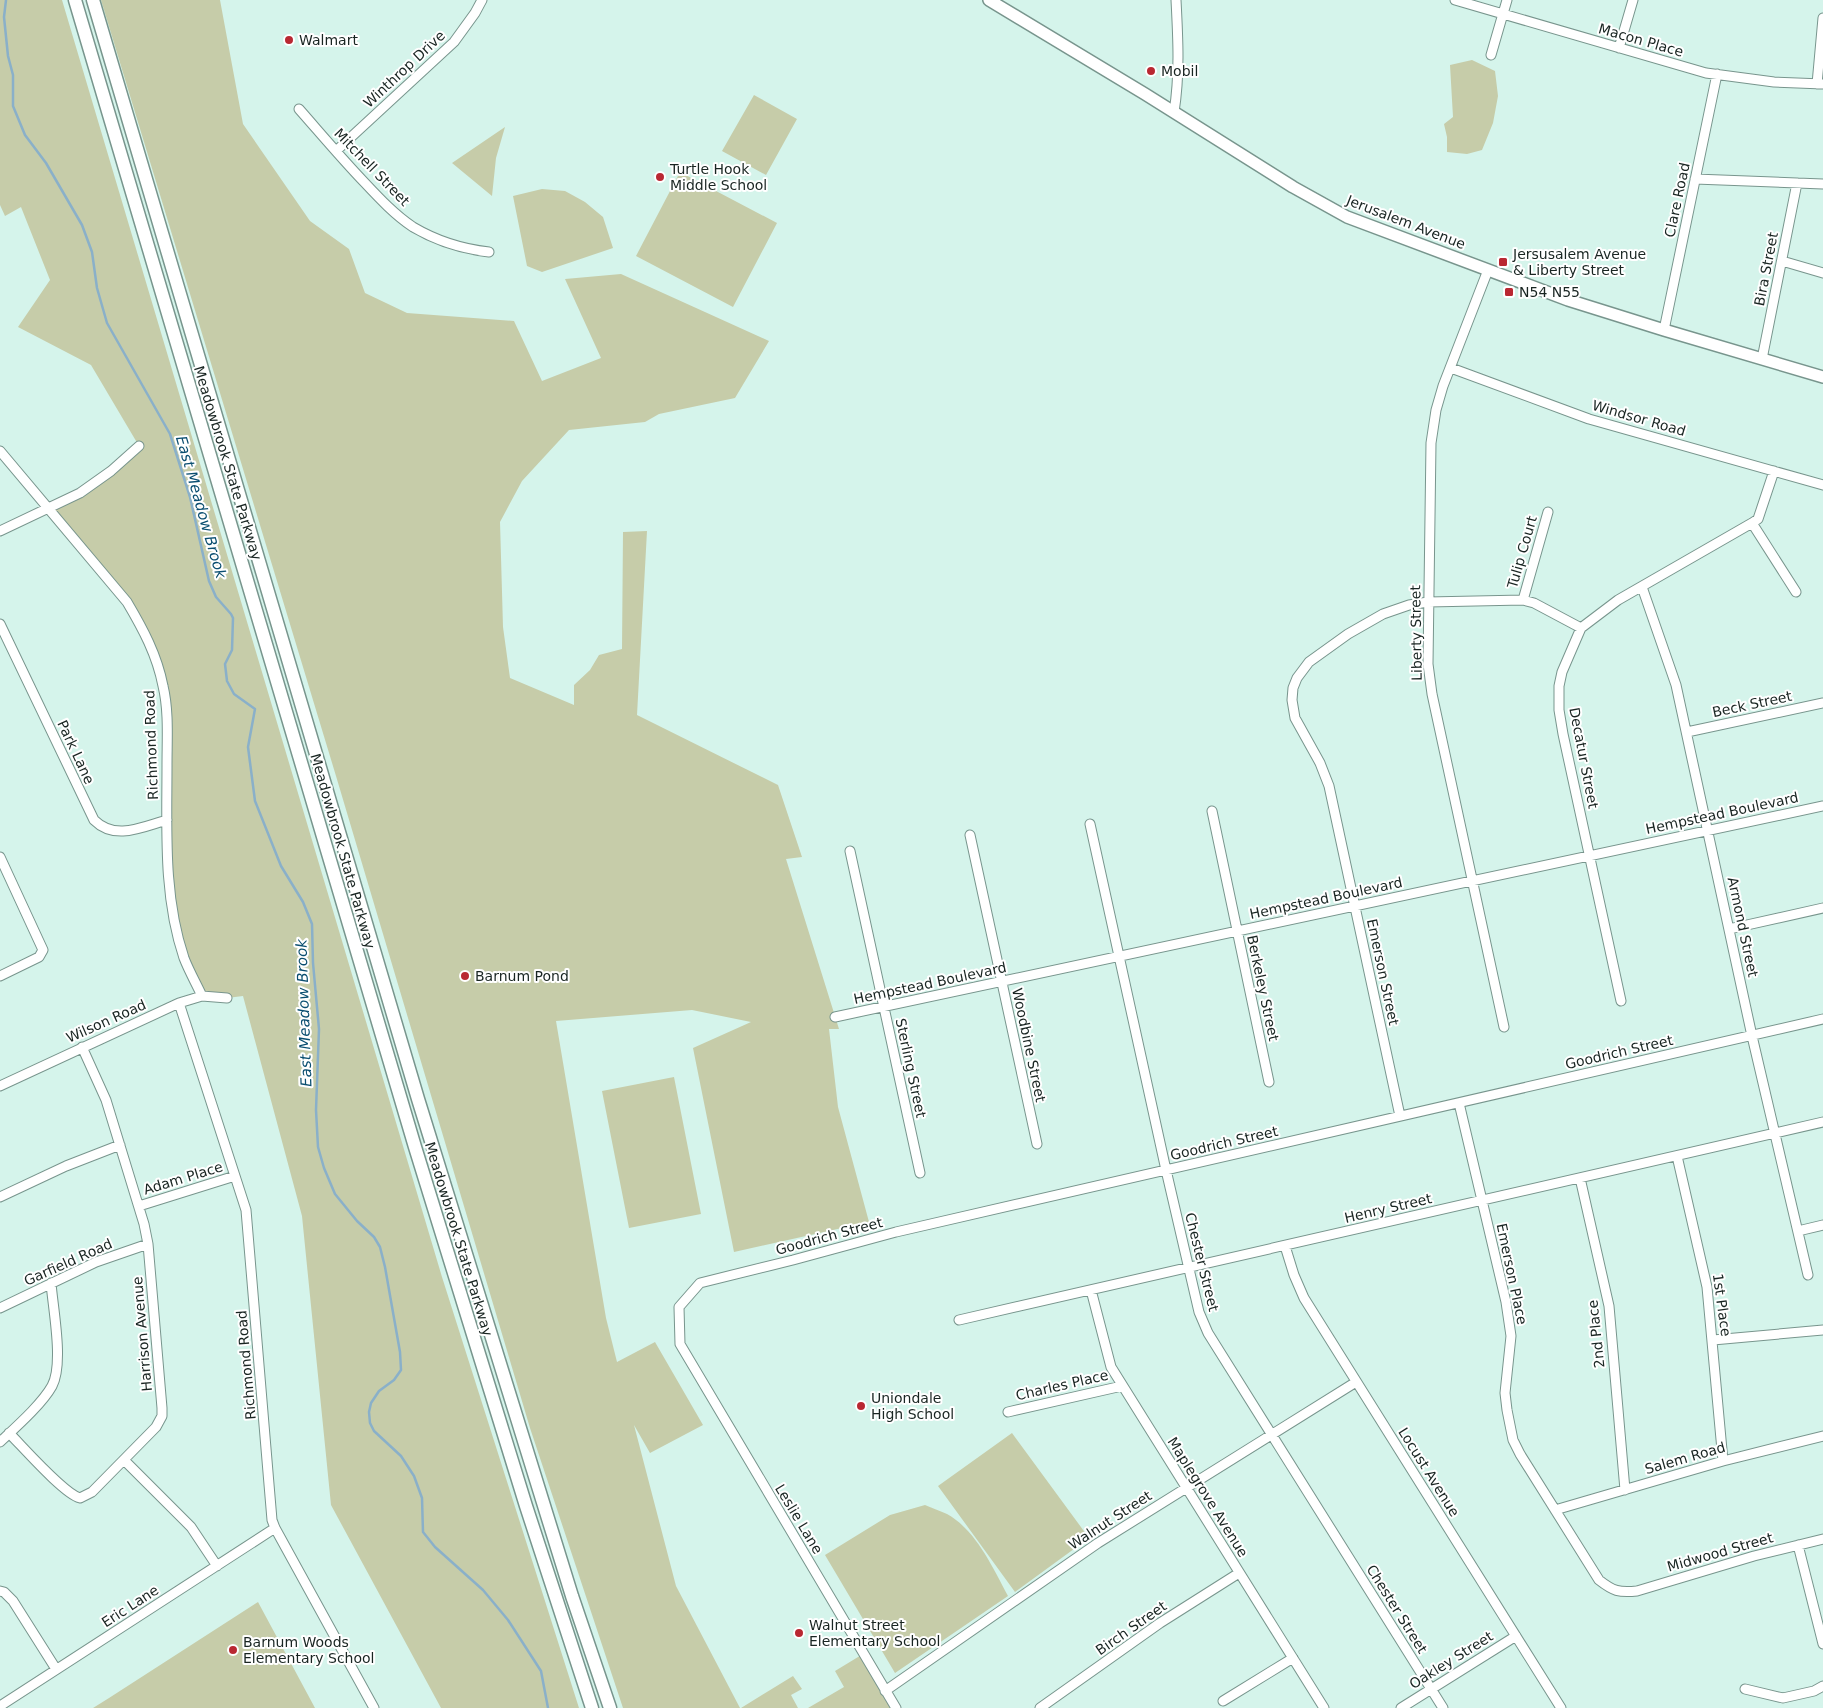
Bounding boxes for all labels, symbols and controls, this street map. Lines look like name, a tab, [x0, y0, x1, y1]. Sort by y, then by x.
street label: Macon Place	[1597, 20, 1685, 60]
street label: Winthrop Drive	[360, 27, 448, 111]
place label: Walmart	[299, 32, 358, 48]
marker: Walmart	[283, 34, 295, 46]
place label: Mobil	[1161, 63, 1198, 79]
marker: Mobil	[1145, 65, 1157, 77]
street label: Mitchell Street	[331, 125, 413, 209]
place label: Turtle Hook Middle School	[669, 161, 767, 193]
street label: Clare Road	[1661, 161, 1693, 239]
marker: Turtle Hook Middle School	[654, 171, 666, 183]
street label: Jerusalem Avenue	[1343, 192, 1468, 252]
street label: Bira Street	[1751, 230, 1781, 307]
place label: Jersusalem Avenue & Liberty Street	[1512, 246, 1646, 278]
marker: Jersusalem Avenue & Liberty Street	[1497, 256, 1509, 268]
place label: N54 N55	[1519, 284, 1580, 300]
marker: N54 N55	[1503, 286, 1515, 298]
street label: Meadowbrook State Parkway	[191, 364, 265, 562]
street label: Windsor Road	[1590, 397, 1688, 439]
water label: East Meadow Brook	[172, 434, 230, 582]
street label: Tulip Court	[1504, 513, 1540, 591]
street label: Liberty Street	[1407, 585, 1425, 681]
street label: Beck Street	[1711, 688, 1794, 720]
street label: Richmond Road	[141, 690, 161, 800]
street label: Decatur Street	[1566, 706, 1602, 810]
street label: Park Lane	[54, 718, 98, 786]
street label: Meadowbrook State Parkway	[307, 752, 379, 950]
street label: Hempstead Boulevard	[1644, 789, 1800, 837]
street label: Hempstead Boulevard	[1248, 874, 1404, 922]
street label: Armond Street	[1725, 875, 1762, 979]
street label: Emerson Street	[1364, 917, 1402, 1027]
street label: Berkeley Street	[1244, 934, 1282, 1043]
water label: East Meadow Brook	[292, 938, 316, 1087]
street label: Hempstead Boulevard	[852, 959, 1008, 1007]
place label: Barnum Pond	[475, 968, 569, 984]
marker: Barnum Pond	[459, 970, 471, 982]
street label: Woodbine Street	[1009, 986, 1049, 1104]
street label: Wilson Road	[64, 996, 148, 1046]
street label: Sterling Street	[893, 1017, 929, 1120]
street label: Goodrich Street	[1564, 1032, 1675, 1072]
street label: Goodrich Street	[1169, 1123, 1280, 1163]
street label: Meadowbrook State Parkway	[422, 1140, 496, 1338]
street label: Adam Place	[141, 1158, 225, 1198]
street label: Henry Street	[1343, 1190, 1434, 1226]
street label: Chester Street	[1182, 1211, 1222, 1314]
street label: Goodrich Street	[774, 1214, 885, 1258]
street label: Emerson Place	[1493, 1222, 1531, 1326]
street label: Garfield Road	[21, 1235, 115, 1289]
street label: 1st Place	[1710, 1273, 1734, 1337]
street label: Harrison Avenue	[129, 1276, 155, 1392]
street label: 2nd Place	[1584, 1299, 1608, 1369]
street label: Richmond Road	[233, 1310, 259, 1420]
street label: Charles Place	[1014, 1367, 1110, 1403]
place label: Uniondale High School	[871, 1390, 954, 1422]
marker: Uniondale High School	[855, 1400, 867, 1412]
street label: Locust Avenue	[1395, 1425, 1463, 1519]
street label: Maplegrove Avenue	[1165, 1434, 1251, 1560]
street label: Salem Road	[1643, 1439, 1727, 1477]
street label: Leslie Lane	[772, 1481, 826, 1557]
street label: Walnut Street	[1066, 1487, 1155, 1553]
street label: Midwood Street	[1665, 1529, 1775, 1575]
street label: Chester Street	[1363, 1562, 1431, 1657]
street label: Eric Lane	[99, 1582, 161, 1630]
street label: Birch Street	[1093, 1597, 1170, 1658]
place label: Walnut Street Elementary School	[809, 1617, 941, 1649]
marker: Walnut Street Elementary School	[793, 1627, 805, 1639]
street label: Oakley Street	[1406, 1628, 1496, 1692]
place label: Barnum Woods Elementary School	[243, 1634, 375, 1666]
marker: Barnum Woods Elementary School	[227, 1644, 239, 1656]

